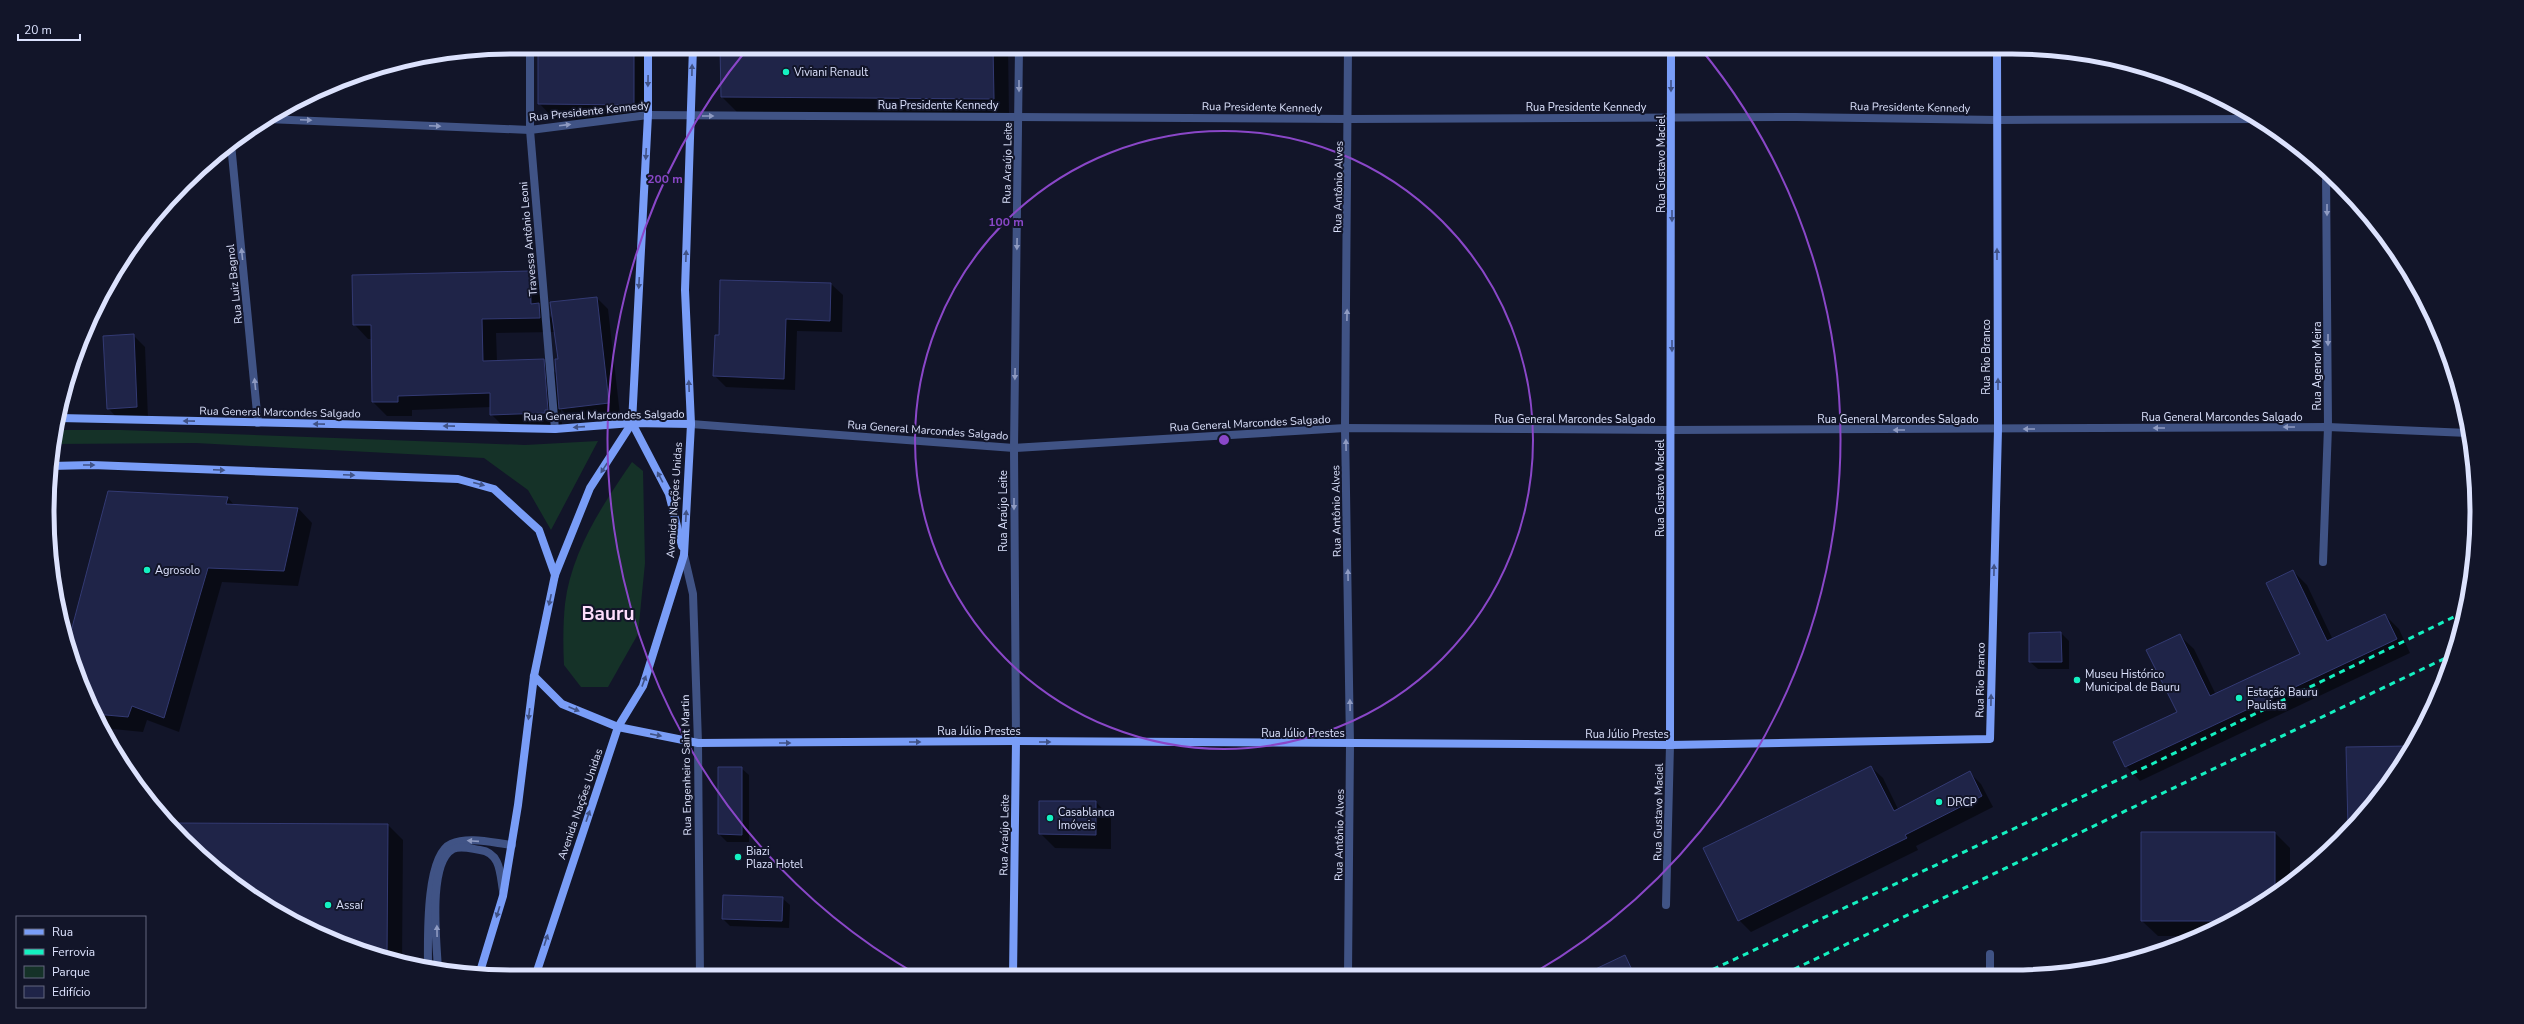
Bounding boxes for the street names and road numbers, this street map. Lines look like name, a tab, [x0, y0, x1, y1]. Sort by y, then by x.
street label: Rua Presidente Kennedy	[528, 98, 650, 125]
street label: Rua Presidente Kennedy	[878, 98, 999, 113]
street label: Rua Presidente Kennedy	[1202, 99, 1323, 116]
street label: Rua Presidente Kennedy	[1850, 99, 1971, 116]
street label: Rua Presidente Kennedy	[1526, 100, 1647, 115]
street label: Rua Gustavo Maciel	[1654, 114, 1669, 213]
street label: Rua Araújo Leite	[999, 122, 1016, 204]
street label: Rua Antônio Alves	[1330, 141, 1347, 233]
street label: Travessa Antônio Leoni	[516, 181, 541, 297]
street label: Rua Luiz Bagnol	[223, 243, 246, 325]
street label: Rua Rio Branco	[1979, 319, 1994, 395]
street label: Rua Agenor Meira	[2310, 321, 2325, 411]
street label: Rua General Marcondes Salgado	[199, 404, 361, 421]
street label: Rua General Marcondes Salgado	[523, 407, 685, 424]
street label: Rua General Marcondes Salgado	[2141, 410, 2303, 425]
street label: Rua General Marcondes Salgado	[1169, 412, 1331, 435]
street label: Rua General Marcondes Salgado	[1494, 412, 1656, 427]
street label: Rua General Marcondes Salgado	[1817, 412, 1979, 427]
street label: Rua General Marcondes Salgado	[847, 417, 1009, 444]
street label: Rua Gustavo Maciel	[1653, 438, 1668, 537]
street label: Avenida Nações Unidas	[663, 441, 686, 559]
street label: Rua Antônio Alves	[1328, 465, 1345, 557]
street label: Rua Araújo Leite	[996, 470, 1011, 552]
street label: Rua Rio Branco	[1972, 642, 1989, 718]
street label: Rua Engenheiro Saint Martin	[678, 694, 695, 836]
street label: Rua Júlio Prestes	[937, 724, 1021, 739]
street label: Rua Júlio Prestes	[1261, 726, 1345, 741]
street label: Rua Júlio Prestes	[1585, 727, 1669, 742]
street label: Avenida Nações Unidas	[554, 747, 607, 862]
street label: Rua Gustavo Maciel	[1650, 762, 1667, 861]
street label: Rua Antônio Alves	[1331, 789, 1348, 881]
street label: Rua Araújo Leite	[996, 794, 1013, 876]

